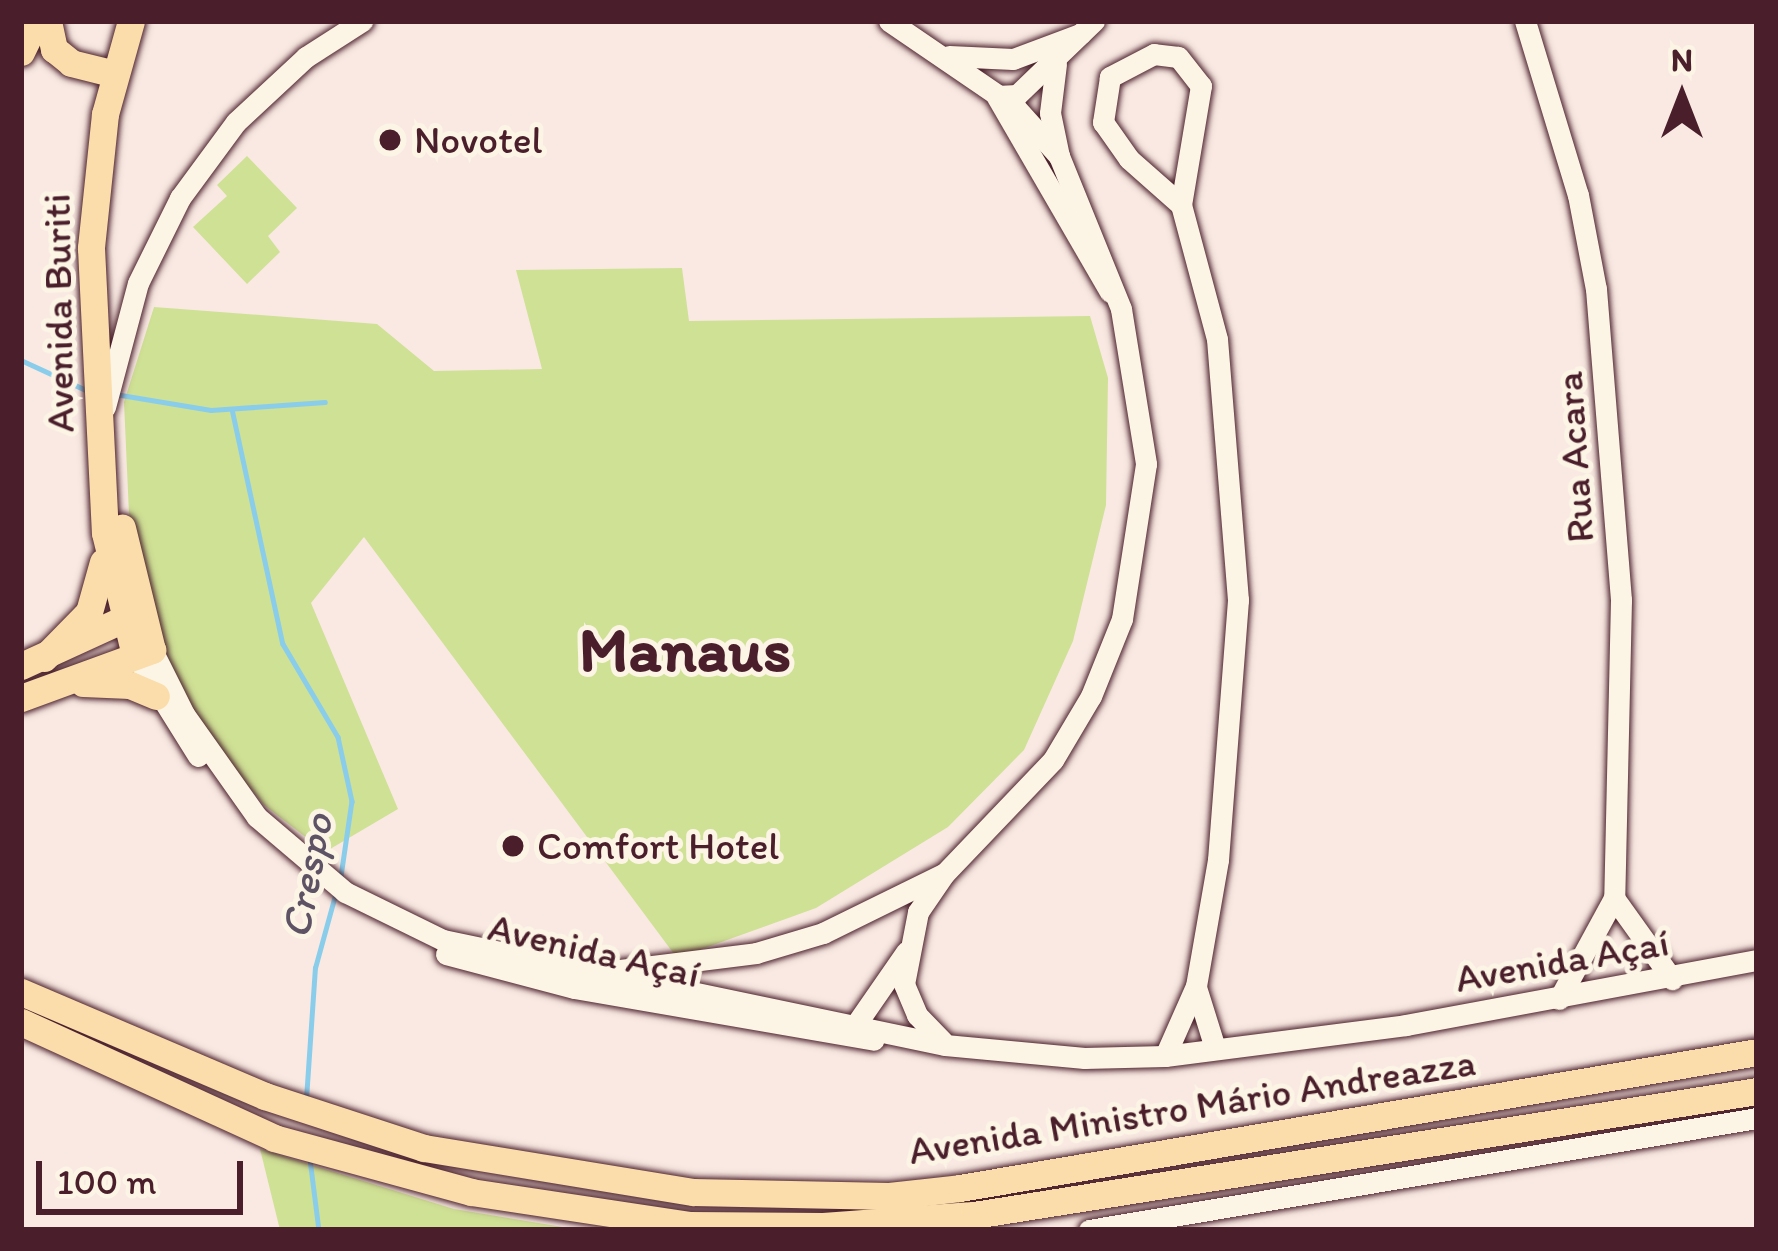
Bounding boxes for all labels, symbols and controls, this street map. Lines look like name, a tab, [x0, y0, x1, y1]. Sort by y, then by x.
north arrow	[1622, 36, 1742, 156]
text: N	[1671, 40, 1693, 79]
place label: Novotel	[414, 117, 543, 163]
marker: Novotel	[377, 127, 403, 153]
street label: Avenida Buriti	[34, 193, 84, 433]
street label: Rua Acara	[1546, 370, 1604, 544]
district label: Manaus	[579, 611, 791, 687]
water label: Crespo	[270, 810, 344, 942]
place label: Comfort Hotel	[537, 823, 779, 869]
marker: Comfort Hotel	[500, 833, 526, 859]
street label: Avenida Açaí	[484, 904, 704, 998]
street label: Avenida Açaí	[1452, 919, 1672, 1003]
street label: Avenida Ministro Mário Andreazza	[905, 1039, 1479, 1175]
scale bar	[42, 1137, 249, 1211]
text: 100 m	[57, 1160, 156, 1203]

